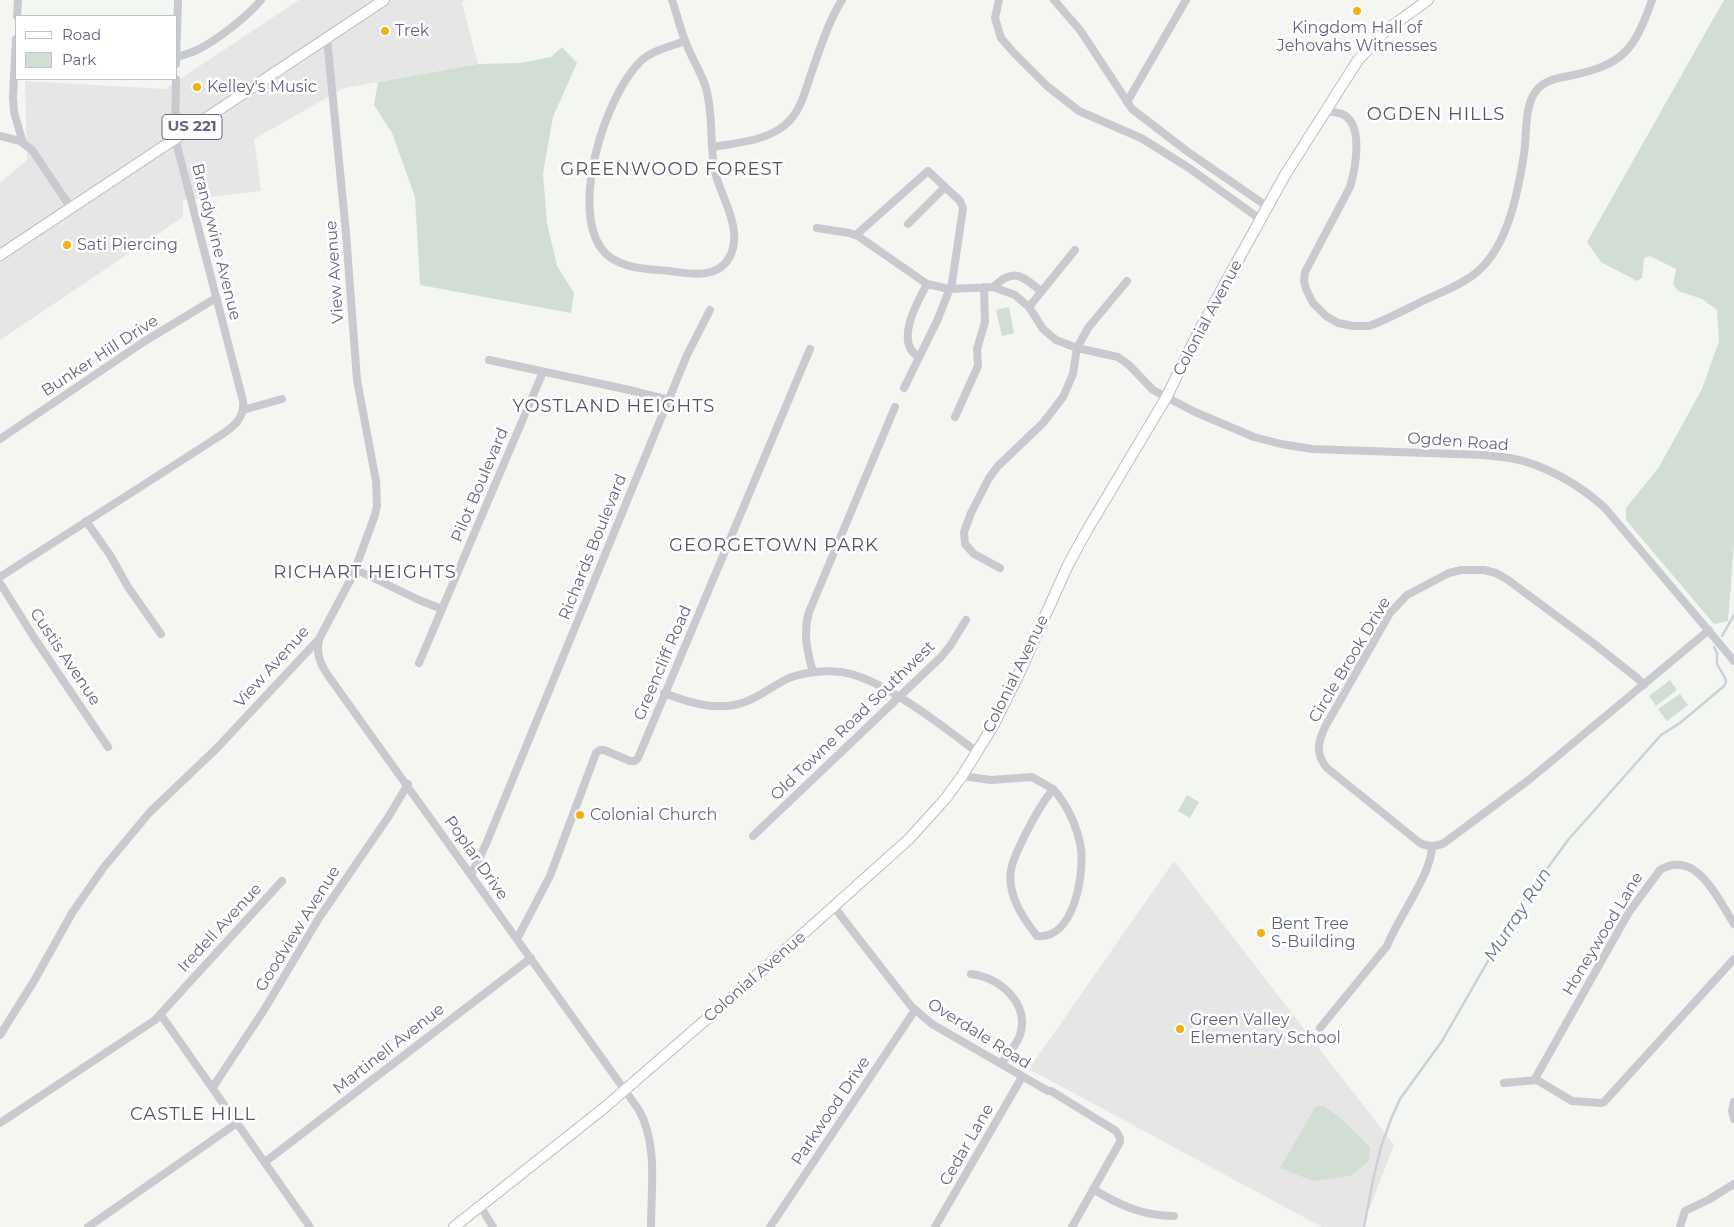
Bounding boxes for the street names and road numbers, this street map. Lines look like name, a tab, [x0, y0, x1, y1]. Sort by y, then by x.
road number: US 221	[162, 114, 222, 140]
street label: Brandywine Avenue	[187, 162, 245, 322]
street label: View Avenue	[322, 220, 348, 324]
street label: Colonial Avenue	[1169, 257, 1247, 379]
street label: Bunker Hill Drive	[38, 311, 162, 401]
street label: Pilot Boulevard	[447, 425, 513, 545]
street label: Ogden Road	[1407, 429, 1509, 455]
street label: Richards Boulevard	[555, 471, 631, 623]
street label: Circle Brook Drive	[1305, 594, 1395, 726]
street label: Greencliff Road	[630, 603, 696, 723]
street label: Custis Avenue	[26, 605, 104, 709]
street label: Colonial Avenue	[979, 612, 1053, 736]
street label: View Avenue	[230, 622, 314, 712]
street label: Old Towne Road Southwest	[767, 637, 939, 805]
street label: Poplar Drive	[440, 812, 512, 904]
street label: Goodview Avenue	[252, 863, 344, 995]
street label: Honeywood Lane	[1559, 869, 1647, 999]
street label: Iredell Avenue	[174, 880, 266, 976]
street label: Colonial Avenue	[700, 928, 810, 1026]
street label: Overdale Road	[924, 995, 1034, 1073]
street label: Martinell Avenue	[330, 1000, 448, 1098]
street label: Parkwood Drive	[788, 1053, 874, 1169]
street label: Cedar Lane	[936, 1101, 998, 1189]

